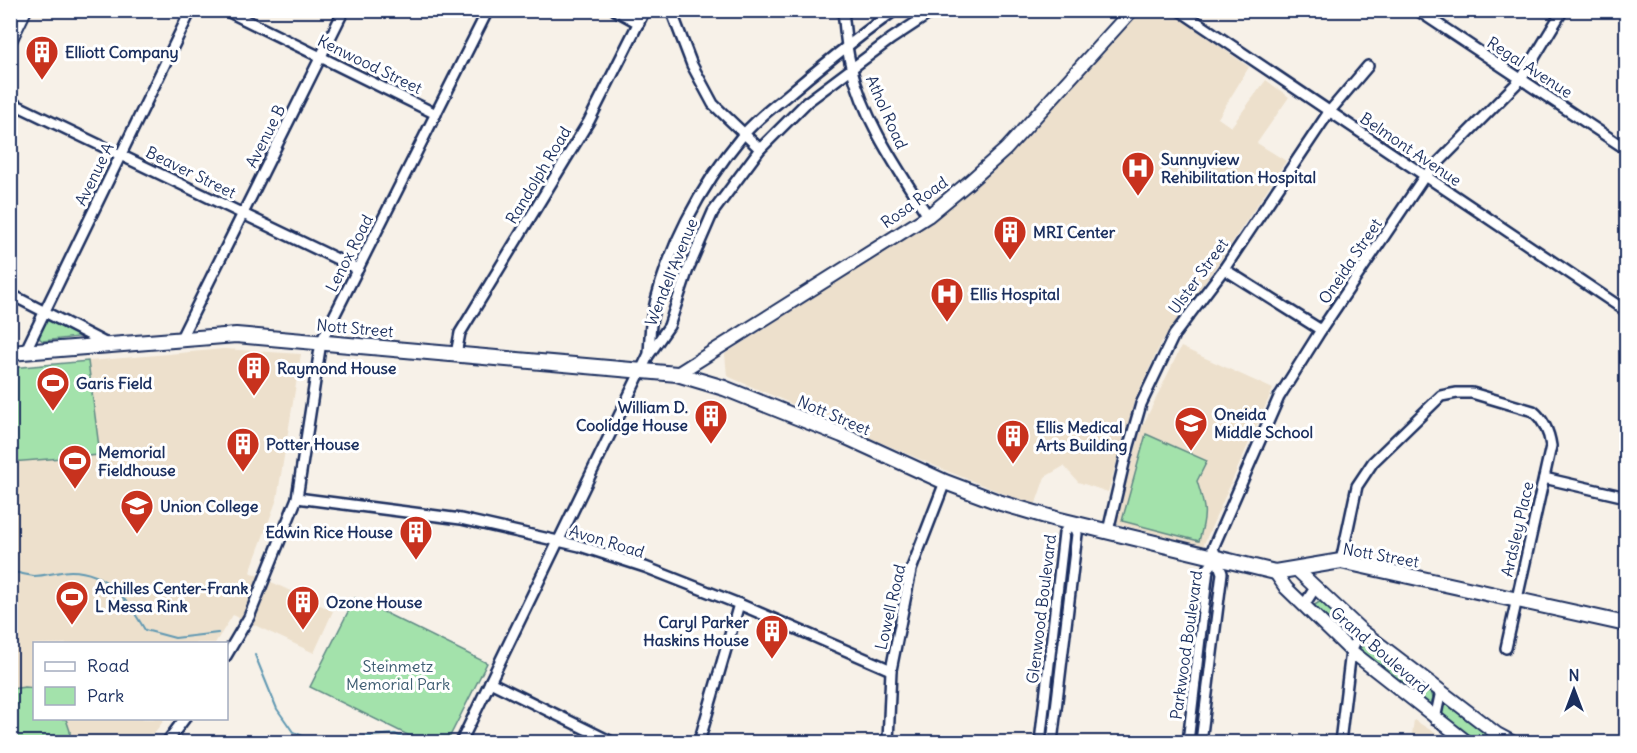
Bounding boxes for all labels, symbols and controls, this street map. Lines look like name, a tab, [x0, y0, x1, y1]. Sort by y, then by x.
street label: Kenwood Street	[314, 30, 426, 98]
street label: Regal Avenue	[1484, 32, 1576, 102]
building icon: Elliott Company	[24, 34, 60, 81]
place label: Elliott Company	[65, 42, 179, 63]
street label: Athol Road	[862, 72, 912, 152]
street label: Avenue B	[241, 101, 289, 171]
street label: Belmont Avenue	[1357, 108, 1465, 190]
street label: Randolph Road	[501, 123, 575, 227]
street label: Avenue A	[70, 139, 118, 209]
street label: Beaver Street	[143, 142, 240, 203]
place label: Sunnyview Rehibilitation Hospital	[1161, 149, 1316, 188]
hospital icon: Sunnyview Rehibilitation Hospital	[1120, 150, 1156, 197]
street label: Rosa Road	[877, 172, 951, 232]
street label: Lenox Road	[321, 211, 377, 295]
building icon: MRI Center	[992, 214, 1028, 261]
street label: Oneida Street	[1314, 214, 1386, 308]
street label: Wendell Avenue	[640, 215, 702, 329]
place label: MRI Center	[1033, 222, 1116, 242]
street label: Ulster Street	[1164, 234, 1232, 318]
hospital icon: Ellis Hospital	[929, 276, 965, 323]
place label: Ellis Hospital	[970, 284, 1060, 305]
street label: Nott Street	[316, 315, 395, 341]
building icon: Raymond House	[236, 350, 272, 397]
place label: Raymond House	[277, 358, 397, 379]
sports icon: Garis Field	[35, 365, 71, 412]
place label: Garis Field	[76, 373, 153, 393]
street label: Nott Street	[795, 391, 874, 440]
place label: William D. Coolidge House	[576, 397, 688, 436]
building icon: William D. Coolidge House	[693, 398, 729, 445]
place label: Oneida Middle School	[1214, 404, 1313, 442]
school or university icon: Oneida Middle School	[1173, 405, 1209, 452]
place label: Ellis Medical Arts Building	[1036, 417, 1128, 456]
building icon: Ellis Medical Arts Building	[995, 418, 1031, 465]
building icon: Potter House	[225, 426, 261, 473]
place label: Potter House	[266, 434, 360, 454]
place label: Memorial Fieldhouse	[98, 442, 176, 480]
sports icon: Memorial Fieldhouse	[57, 443, 93, 490]
street label: Ardsley Place	[1496, 479, 1538, 579]
school or university icon: Union College	[119, 488, 155, 535]
place label: Union College	[160, 496, 259, 517]
building icon: Edwin Rice House	[398, 514, 434, 561]
street label: Avon Road	[567, 520, 647, 562]
place label: Edwin Rice House	[265, 522, 393, 542]
street label: Glenwood Boulevard	[1022, 533, 1060, 685]
street label: Nott Street	[1341, 538, 1421, 572]
street label: Lowell Road	[870, 562, 910, 652]
street label: Parkwood Boulevard	[1166, 569, 1206, 721]
place label: Achilles Center-Frank L Messa Rink	[95, 578, 249, 616]
sports icon: Achilles Center-Frank L Messa Rink	[54, 579, 90, 626]
building icon: Ozone House	[285, 584, 321, 631]
place label: Ozone House	[326, 592, 423, 612]
street label: Grand Boulevard	[1327, 602, 1433, 698]
place label: Caryl Parker Haskins House	[643, 612, 749, 650]
building icon: Caryl Parker Haskins House	[754, 613, 790, 660]
legend	[33, 642, 228, 720]
text: Road	[87, 654, 130, 677]
park label: Steinmetz Memorial Park	[346, 656, 450, 694]
north arrow	[1544, 660, 1604, 720]
text: N	[1568, 665, 1580, 685]
text: Park	[87, 684, 124, 707]

